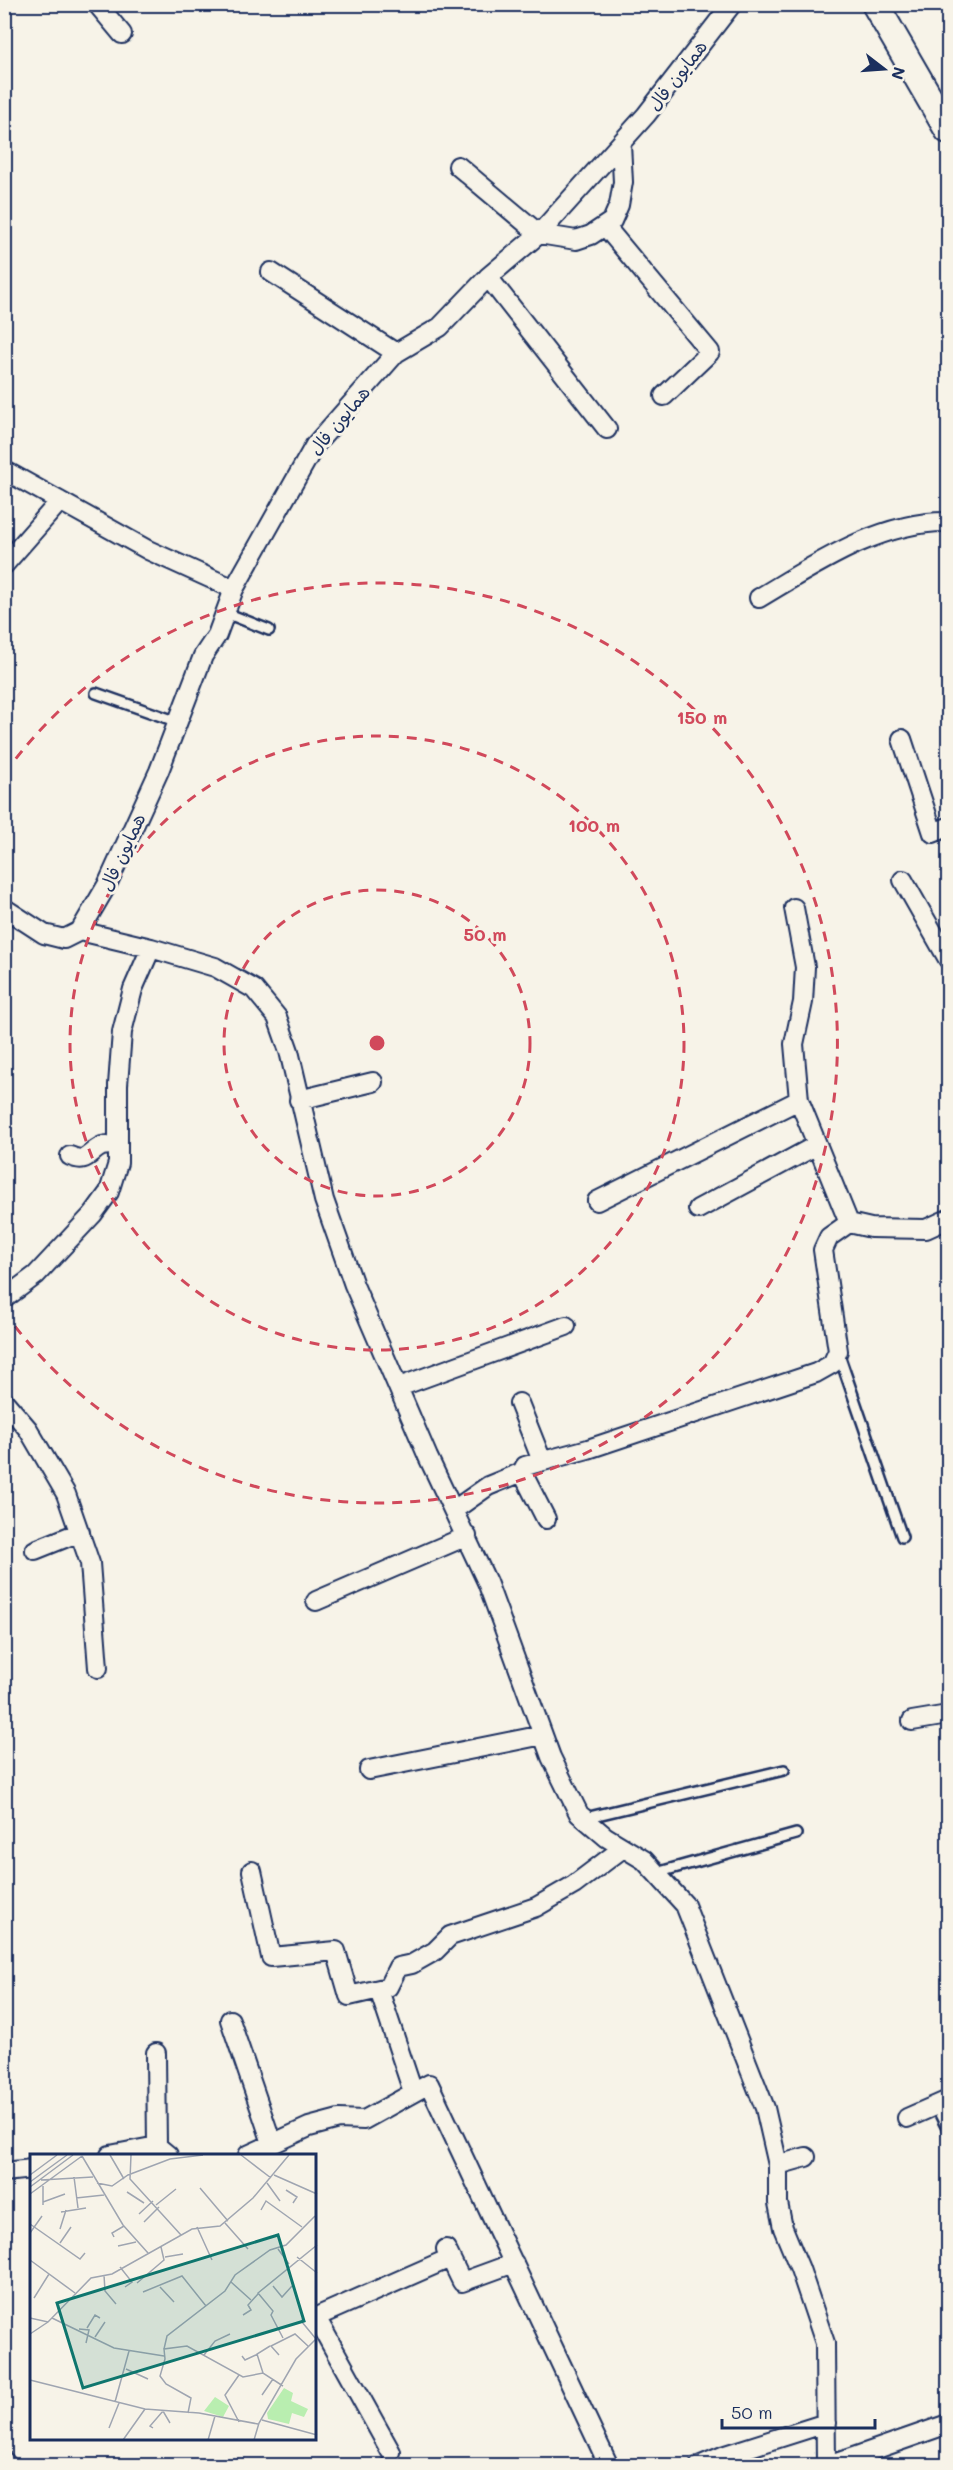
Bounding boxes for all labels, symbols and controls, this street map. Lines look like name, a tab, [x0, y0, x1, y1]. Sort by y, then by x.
street label: همایون فال	[642, 35, 712, 115]
north arrow	[854, 39, 914, 99]
text: N	[887, 65, 911, 82]
street label: همایون فال	[303, 380, 375, 460]
text: 150 m	[677, 705, 727, 729]
street label: همایون فال	[94, 809, 150, 895]
text: 100 m	[568, 813, 620, 837]
text: 50 m	[464, 922, 506, 946]
centre of rings	[367, 1033, 387, 1053]
inset map	[30, 2154, 316, 2440]
scale bar	[722, 2392, 875, 2430]
text: 50 m	[731, 2400, 773, 2424]

